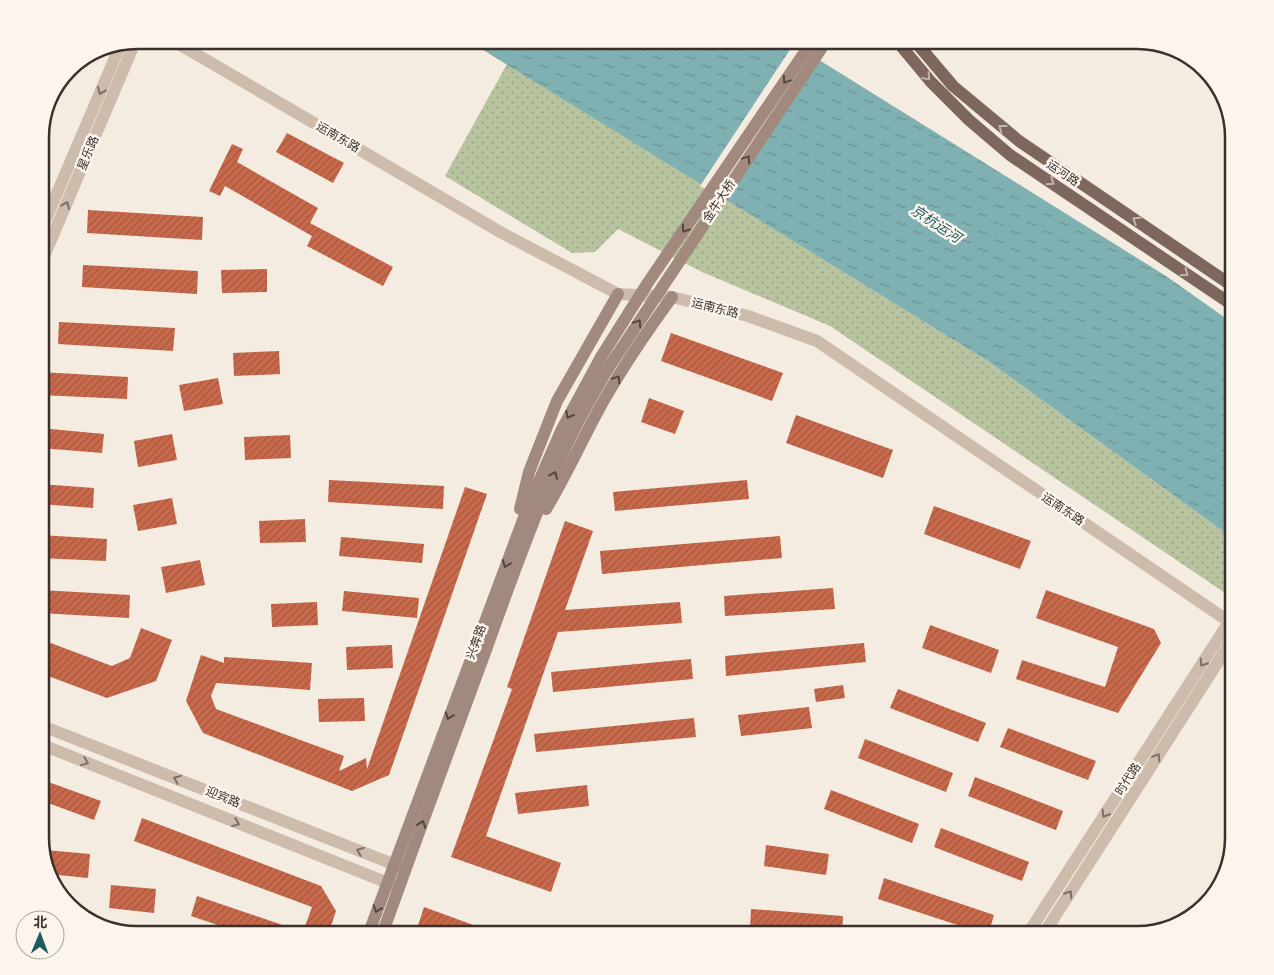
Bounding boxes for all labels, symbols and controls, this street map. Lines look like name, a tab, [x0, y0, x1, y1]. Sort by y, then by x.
one-way arrow	[922, 71, 930, 80]
one-way arrow	[783, 75, 792, 84]
one-way arrow	[96, 86, 107, 95]
street label: 运南东路	[314, 119, 362, 155]
one-way arrow	[999, 125, 1008, 133]
street label: 星乐路	[75, 134, 101, 172]
one-way arrow	[741, 155, 750, 164]
street label: 运河路	[1044, 157, 1082, 189]
one-way arrow	[1045, 176, 1054, 185]
street label: 金牛大桥	[700, 177, 738, 225]
one-way arrow	[60, 201, 71, 210]
water label: 京杭运河	[908, 202, 967, 248]
one-way arrow	[1132, 217, 1141, 227]
one-way arrow	[682, 224, 691, 233]
one-way arrow	[1179, 267, 1189, 276]
street label: 运南东路	[690, 295, 740, 321]
one-way arrow	[632, 320, 641, 329]
one-way arrow	[611, 376, 620, 385]
one-way arrow	[566, 410, 576, 419]
one-way arrow	[547, 471, 558, 480]
street label: 运南东路	[1039, 490, 1087, 528]
one-way arrow	[502, 559, 512, 568]
street label: 兴奔路	[463, 623, 489, 661]
one-way arrow	[1199, 658, 1209, 667]
one-way arrow	[445, 712, 455, 720]
one-way arrow	[1150, 754, 1160, 763]
one-way arrow	[81, 757, 89, 767]
street label: 时代路	[1112, 760, 1144, 798]
one-way arrow	[173, 775, 182, 785]
street label: 迎宾路	[204, 784, 242, 810]
one-way arrow	[1102, 809, 1111, 818]
one-way arrow	[232, 817, 240, 827]
one-way arrow	[416, 820, 426, 828]
one-way arrow	[357, 847, 365, 857]
one-way arrow	[1063, 890, 1072, 900]
one-way arrow	[373, 904, 383, 912]
north arrow	[15, 910, 65, 960]
text: 北	[33, 914, 47, 931]

